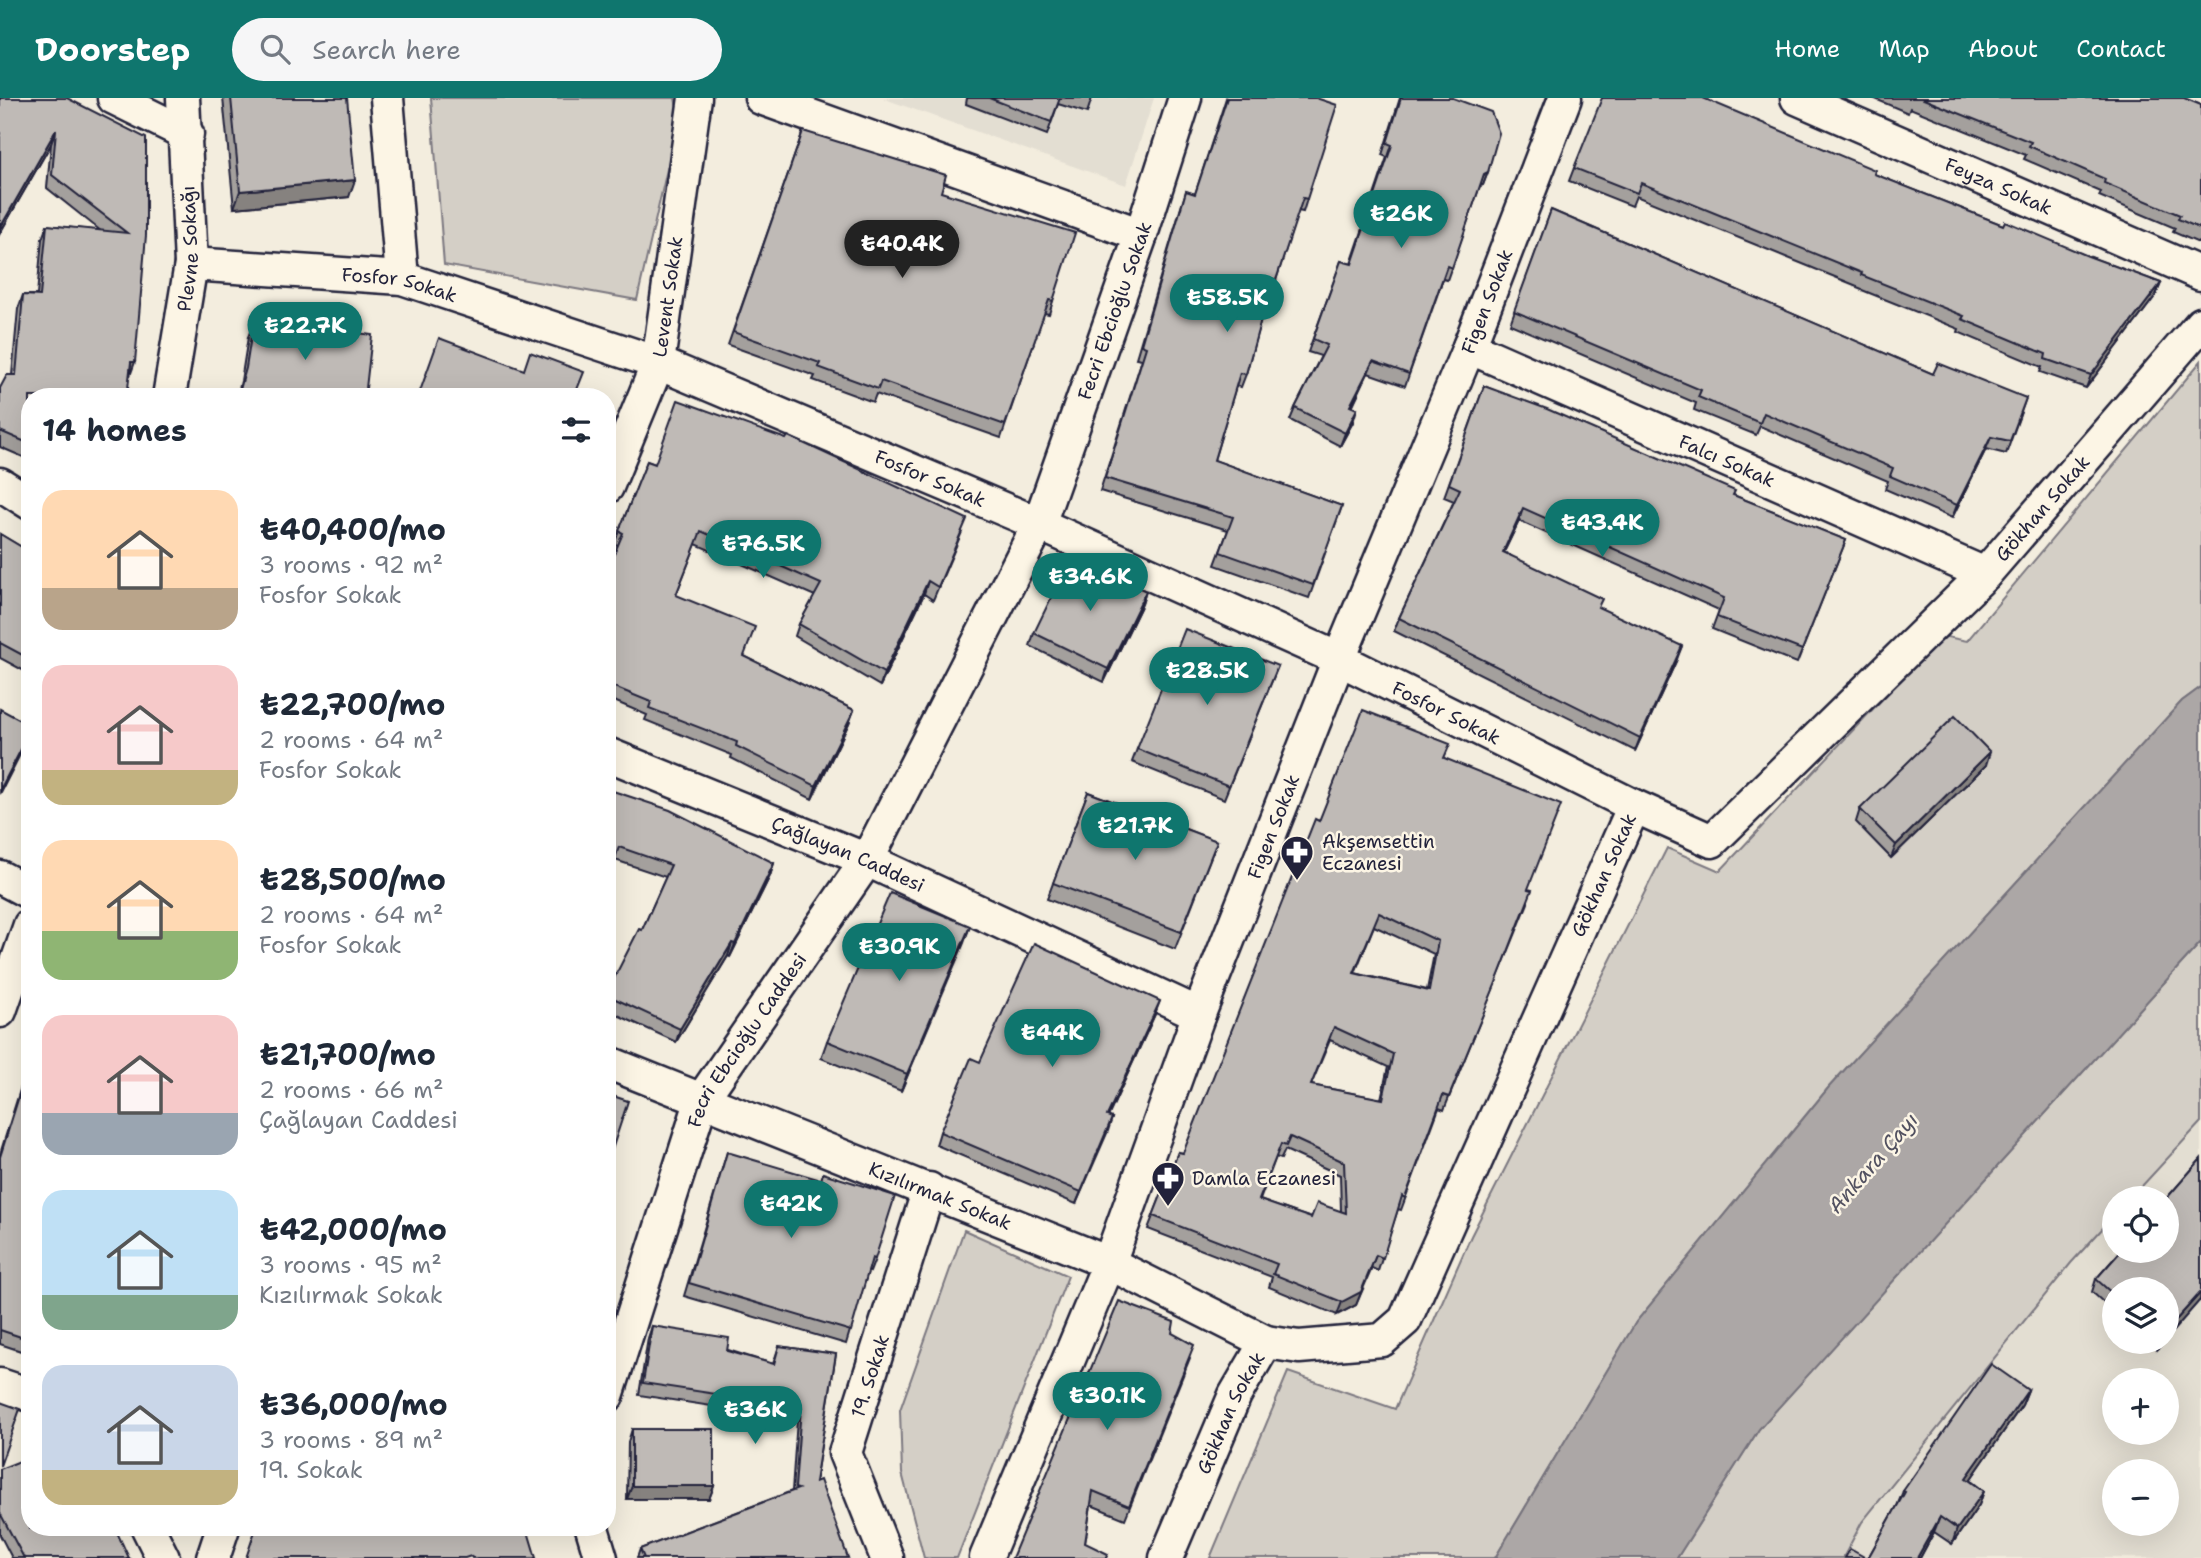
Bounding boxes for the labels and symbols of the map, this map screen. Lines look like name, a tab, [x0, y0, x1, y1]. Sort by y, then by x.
street label: Feyza Sokak	[1941, 151, 2056, 220]
street label: Plevne Sokağı	[171, 185, 203, 313]
pin: ₺26K	[1360, 190, 1442, 250]
street label: Fecri Ebcioğlu Sokak	[1071, 218, 1157, 403]
pin: ₺40.4K	[845, 220, 959, 280]
street label: Levent Sokak	[646, 235, 688, 359]
street label: Figen Sokak	[1455, 245, 1518, 358]
street label: Fosfor Sokak	[341, 262, 461, 308]
pin: ₺58.5K	[1170, 274, 1284, 334]
pin: ₺22.7K	[248, 302, 362, 362]
street label: Falcı Sokak	[1675, 428, 1779, 493]
street label: Fosfor Sokak	[871, 444, 990, 513]
street label: Gökhan Sokak	[1989, 449, 2095, 566]
pin: ₺43.4K	[1545, 500, 1659, 559]
pin: ₺76.5K	[706, 520, 820, 580]
pin: ₺34.6K	[1033, 554, 1147, 613]
pin: ₺28.5K	[1150, 648, 1264, 707]
street label: Fosfor Sokak	[1388, 675, 1505, 750]
street label: Figen Sokak	[1241, 770, 1305, 882]
pin: ₺21.7K	[1078, 802, 1192, 862]
street label: Gökhan Sokak	[1565, 809, 1642, 940]
street label: Çağlayan Caddesi	[768, 810, 929, 898]
place label: Akşemsettin Eczanesi	[1322, 829, 1435, 876]
pharmacy icon: Akşemsettin Eczanesi	[1278, 833, 1316, 882]
pin: ₺30.9K	[842, 924, 956, 983]
street label: Fecri Ebcioğlu Caddesi	[681, 948, 812, 1130]
pin: ₺44K	[1011, 1010, 1093, 1069]
water label: Ankara Çayı	[1822, 1107, 1924, 1219]
street label: Kızılırmak Sokak	[865, 1156, 1016, 1235]
pharmacy icon: Damla Eczanesi	[1149, 1159, 1187, 1208]
place label: Damla Eczanesi	[1192, 1166, 1336, 1191]
pin: ₺42K	[750, 1180, 832, 1240]
street label: 19. Sokak	[845, 1331, 894, 1421]
street label: Gökhan Sokak	[1191, 1347, 1270, 1478]
pin: ₺30.1K	[1050, 1372, 1164, 1432]
pin: ₺36K	[714, 1386, 796, 1446]

